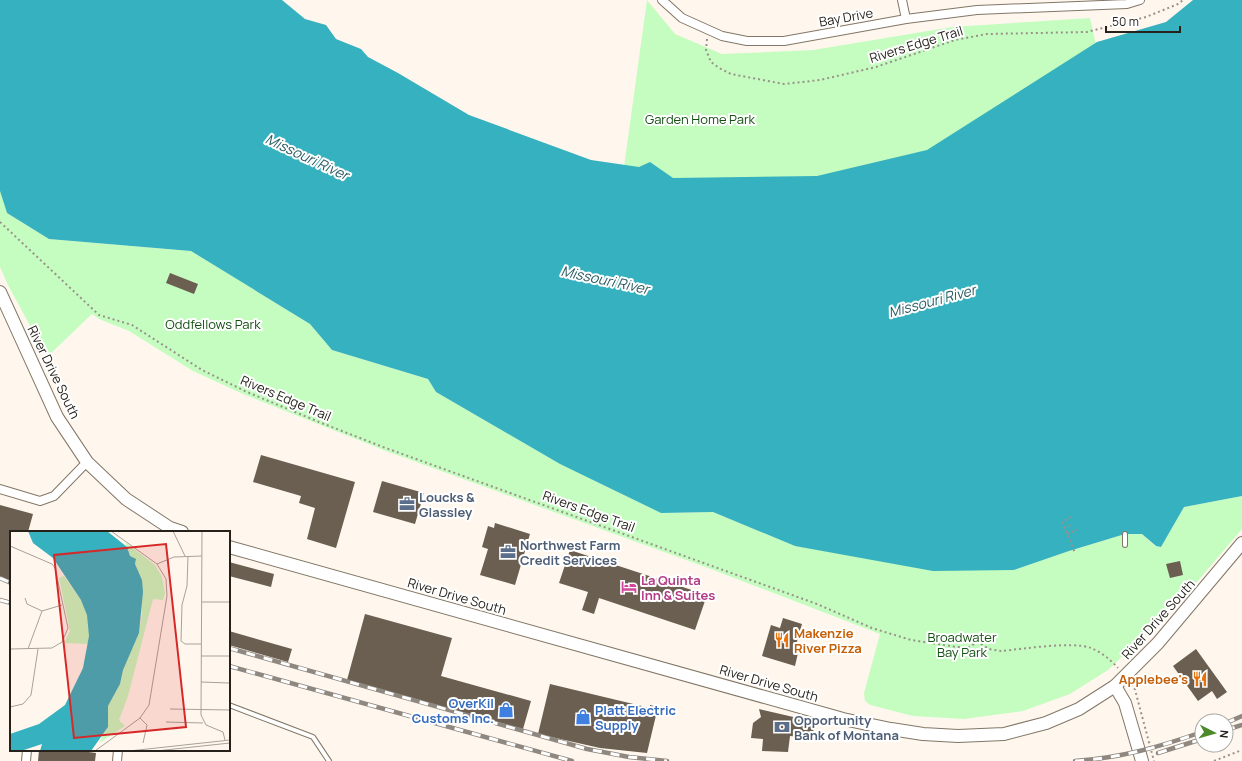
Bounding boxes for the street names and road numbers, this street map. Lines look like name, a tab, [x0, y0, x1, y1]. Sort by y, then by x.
street label: Bay Drive	[818, 3, 875, 31]
street label: Rivers Edge Trail	[867, 21, 965, 67]
street label: River Drive South	[24, 322, 84, 422]
street label: Rivers Edge Trail	[238, 371, 334, 425]
street label: Rivers Edge Trail	[540, 486, 638, 536]
street label: River Drive South	[406, 573, 508, 619]
street label: River Drive South	[1117, 575, 1199, 663]
street label: River Drive South	[718, 660, 820, 706]

